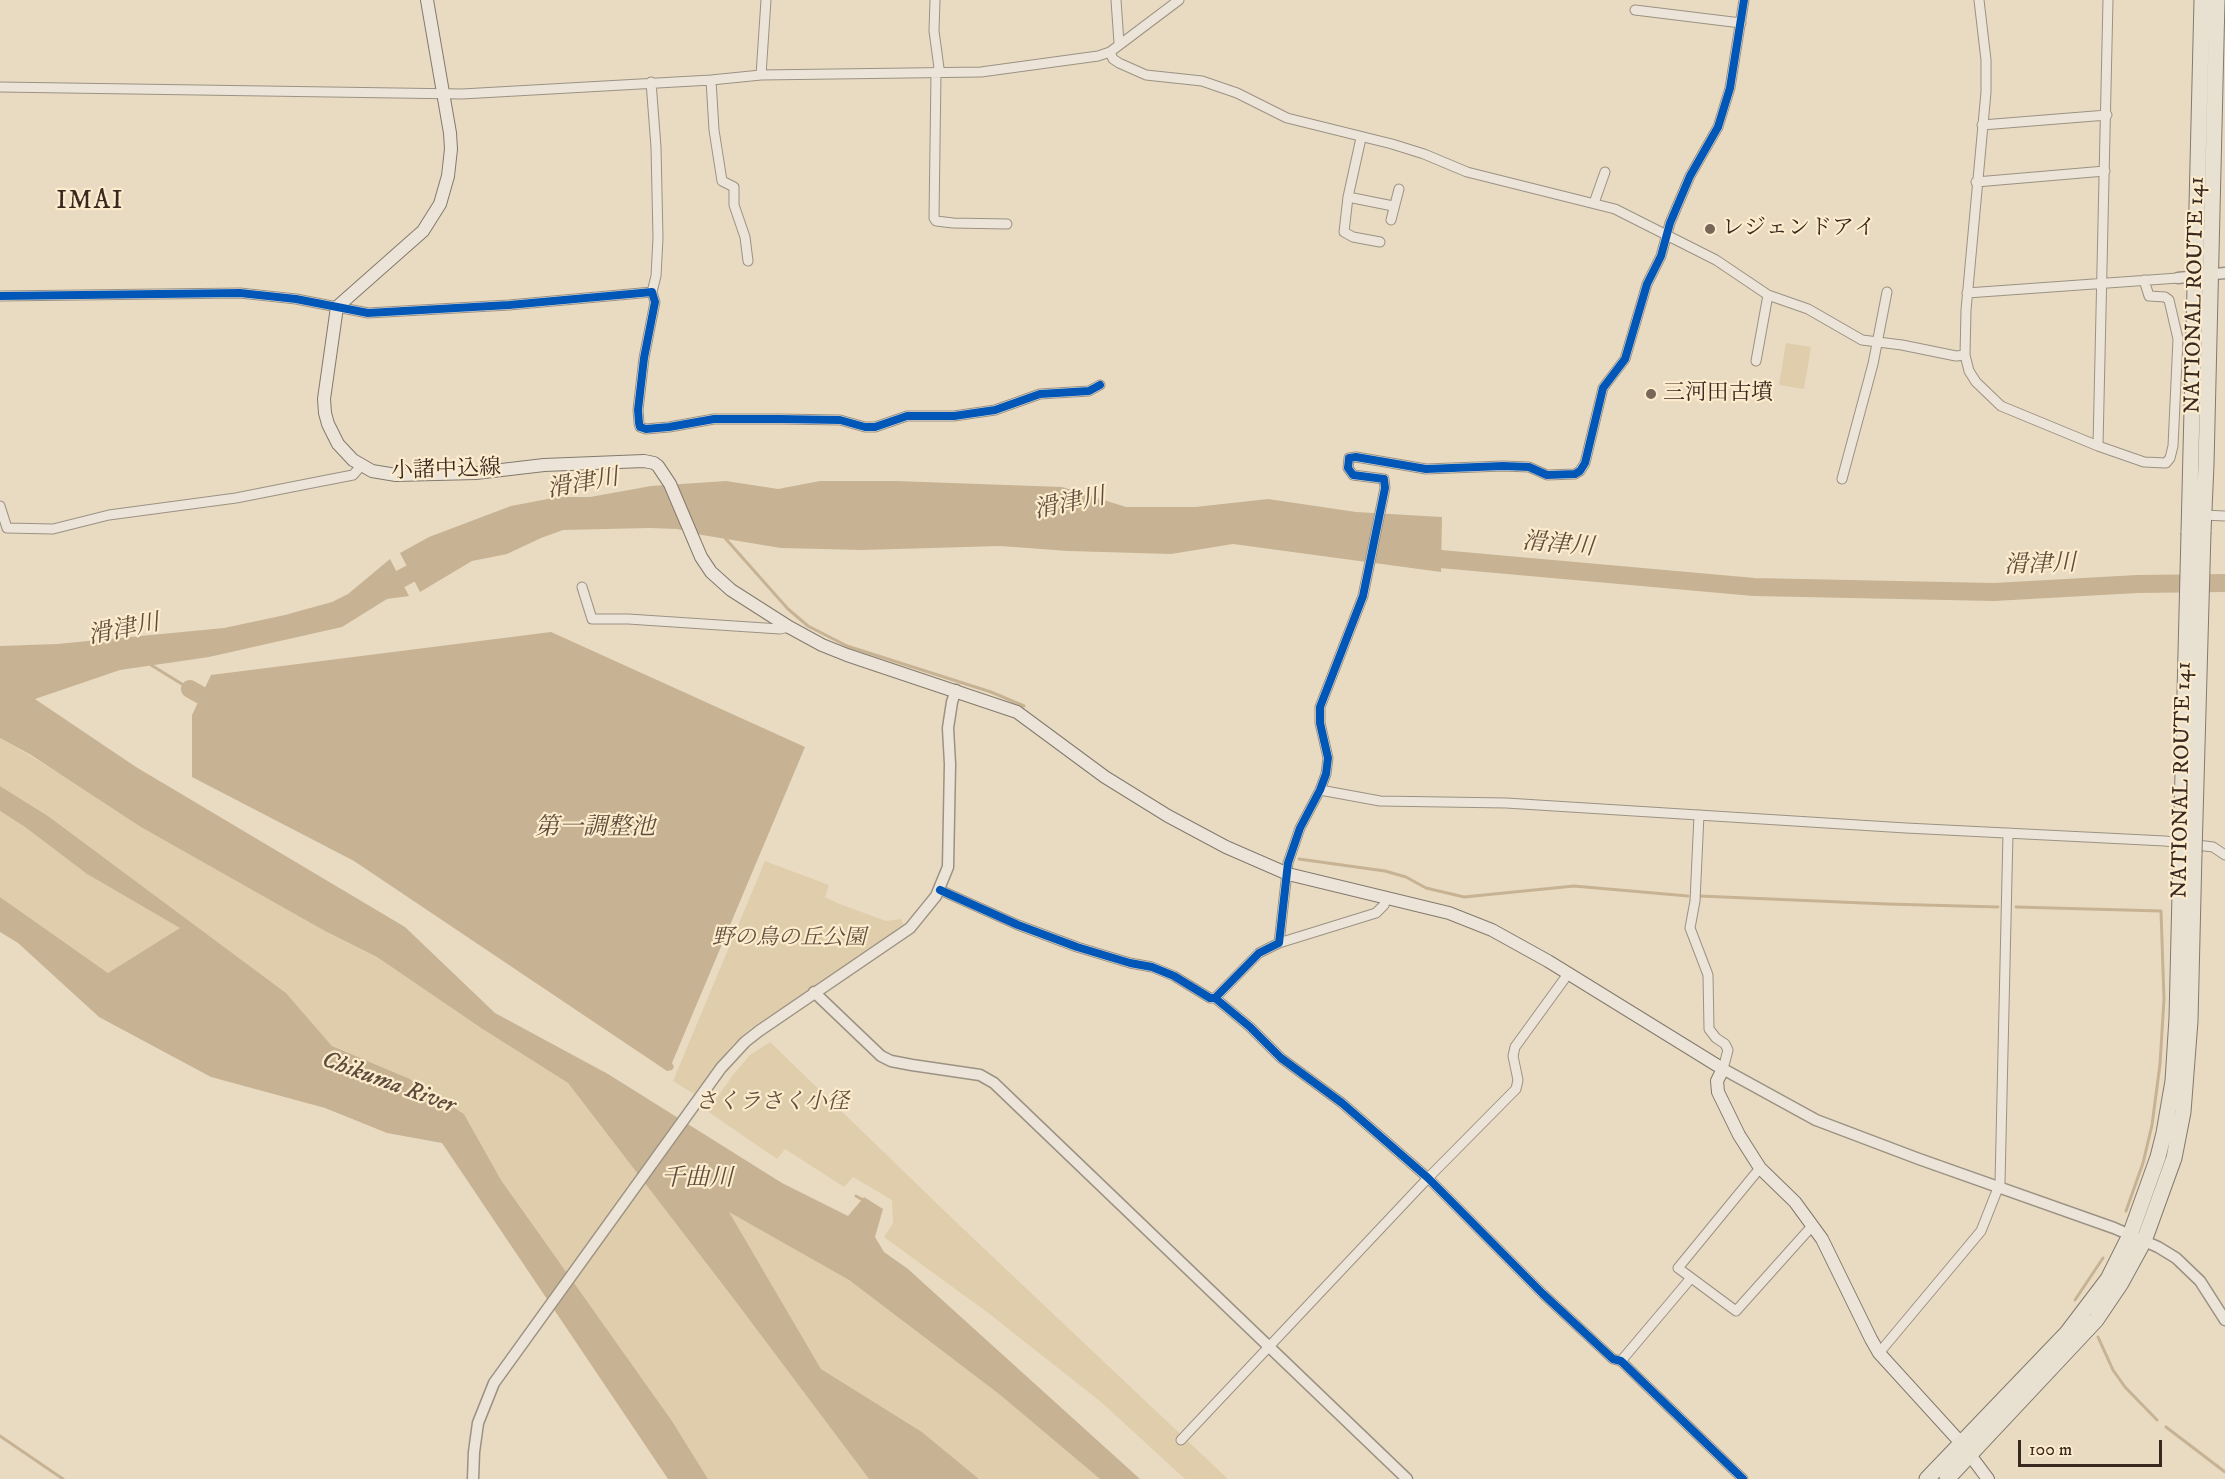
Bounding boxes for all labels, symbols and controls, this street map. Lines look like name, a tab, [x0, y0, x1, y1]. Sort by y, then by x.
street label: NATIONAL ROUTE 141	[2181, 176, 2211, 414]
district label: IMAI	[56, 187, 124, 219]
place label: レジェンドアイ	[1722, 216, 1876, 242]
marker: レジェンドアイ	[1703, 222, 1717, 236]
place label: 三河田古墳	[1663, 381, 1773, 407]
marker: 三河田古墳	[1644, 387, 1658, 401]
street label: 小諸中込線	[391, 456, 501, 486]
water label: 滑津川	[545, 465, 621, 505]
water label: 滑津川	[1032, 483, 1108, 527]
water label: 滑津川	[1521, 529, 1595, 563]
water label: 滑津川	[2004, 550, 2076, 582]
water label: 滑津川	[86, 610, 162, 652]
street label: NATIONAL ROUTE 141	[2168, 661, 2198, 899]
water label: 第一調整池	[535, 815, 655, 843]
park label: 野の鳥の丘公園	[712, 926, 866, 952]
water label: Chikuma River	[317, 1047, 459, 1121]
park label: さくラさく小径	[695, 1090, 849, 1116]
water label: 千曲川	[661, 1166, 733, 1194]
scale bar	[2021, 1428, 2165, 1466]
text: 100 m	[2029, 1439, 2072, 1461]

